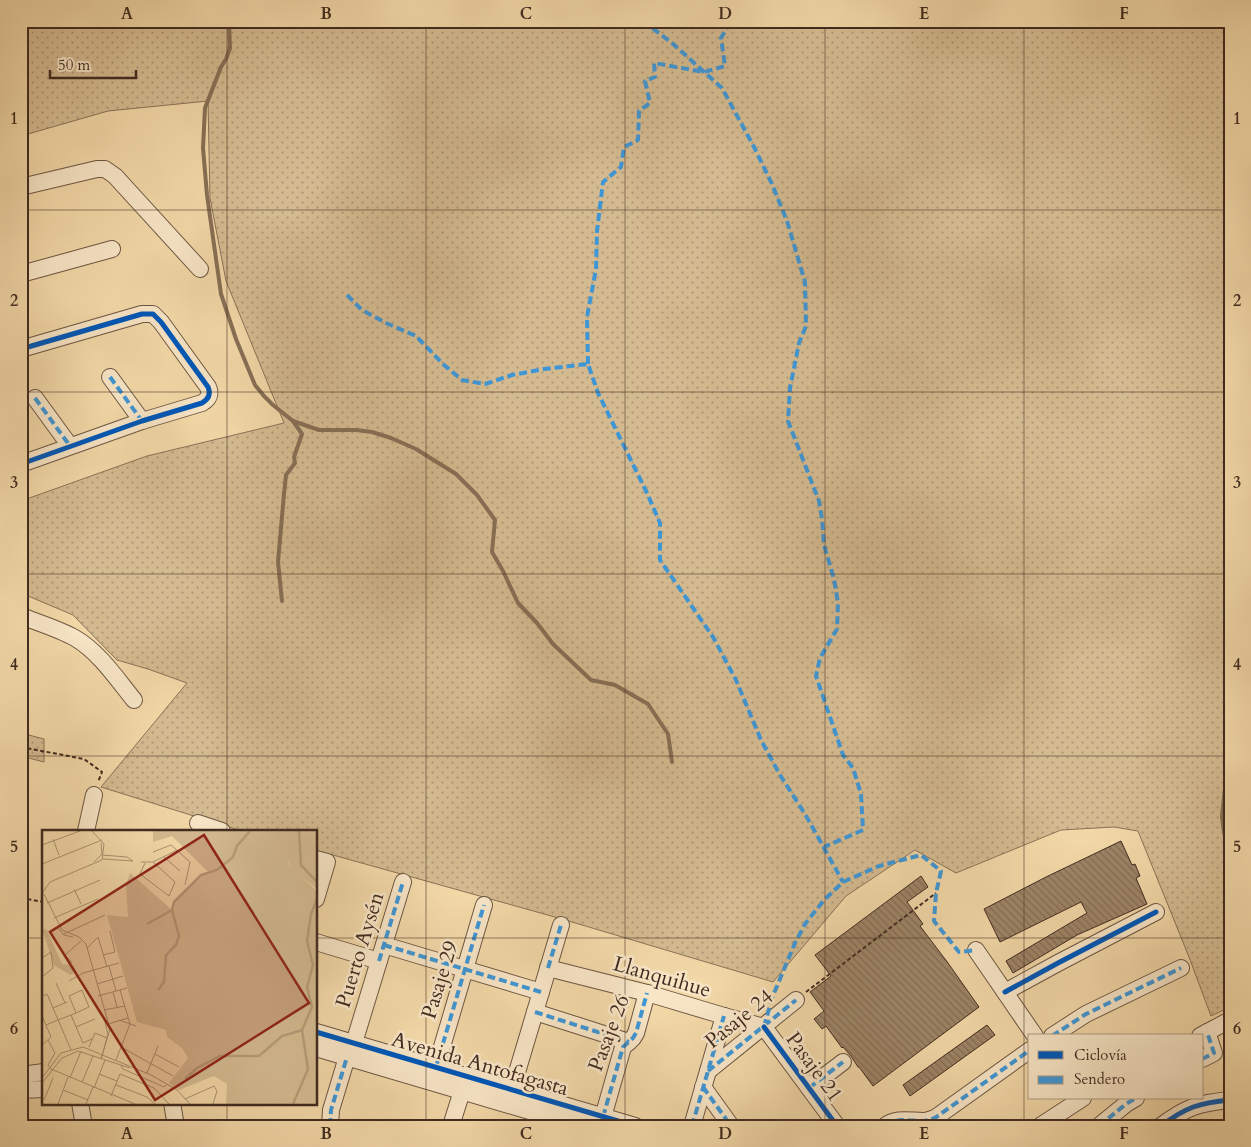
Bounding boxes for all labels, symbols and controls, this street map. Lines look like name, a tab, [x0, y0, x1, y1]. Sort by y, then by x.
text: A	[121, 3, 133, 25]
text: B	[320, 3, 332, 25]
text: C	[520, 3, 532, 25]
text: D	[718, 3, 732, 25]
text: E	[919, 3, 929, 25]
text: F	[1119, 3, 1129, 25]
scale bar	[50, 48, 136, 80]
text: 50 m	[58, 55, 90, 75]
text: 1	[10, 108, 18, 130]
text: 1	[1233, 108, 1241, 130]
text: 2	[10, 290, 18, 312]
text: 2	[1233, 290, 1241, 312]
text: 3	[10, 472, 18, 494]
text: 3	[1233, 472, 1241, 494]
text: 4	[10, 654, 18, 676]
text: 4	[1233, 654, 1241, 676]
inset map	[42, 830, 318, 1104]
text: 5	[10, 836, 18, 858]
text: 5	[1233, 836, 1241, 858]
street label: Puerto Aysén	[329, 889, 391, 1011]
street label: Pasaje 29	[414, 937, 466, 1023]
street label: Llanquihue	[610, 949, 714, 1005]
street label: Pasaje 24	[699, 982, 779, 1056]
street label: Pasaje 26	[581, 990, 637, 1076]
text: 6	[10, 1018, 18, 1040]
text: 6	[1233, 1018, 1241, 1040]
street label: Avenida Antofagasta	[388, 1025, 572, 1103]
street label: Pasaje 21	[779, 1026, 849, 1108]
legend	[1028, 1034, 1204, 1100]
text: Ciclovía	[1074, 1045, 1127, 1065]
text: Sendero	[1074, 1069, 1125, 1089]
text: A	[121, 1123, 133, 1145]
text: B	[320, 1123, 332, 1145]
text: C	[520, 1123, 532, 1145]
text: D	[718, 1123, 732, 1145]
text: E	[919, 1123, 929, 1145]
text: F	[1119, 1123, 1129, 1145]

